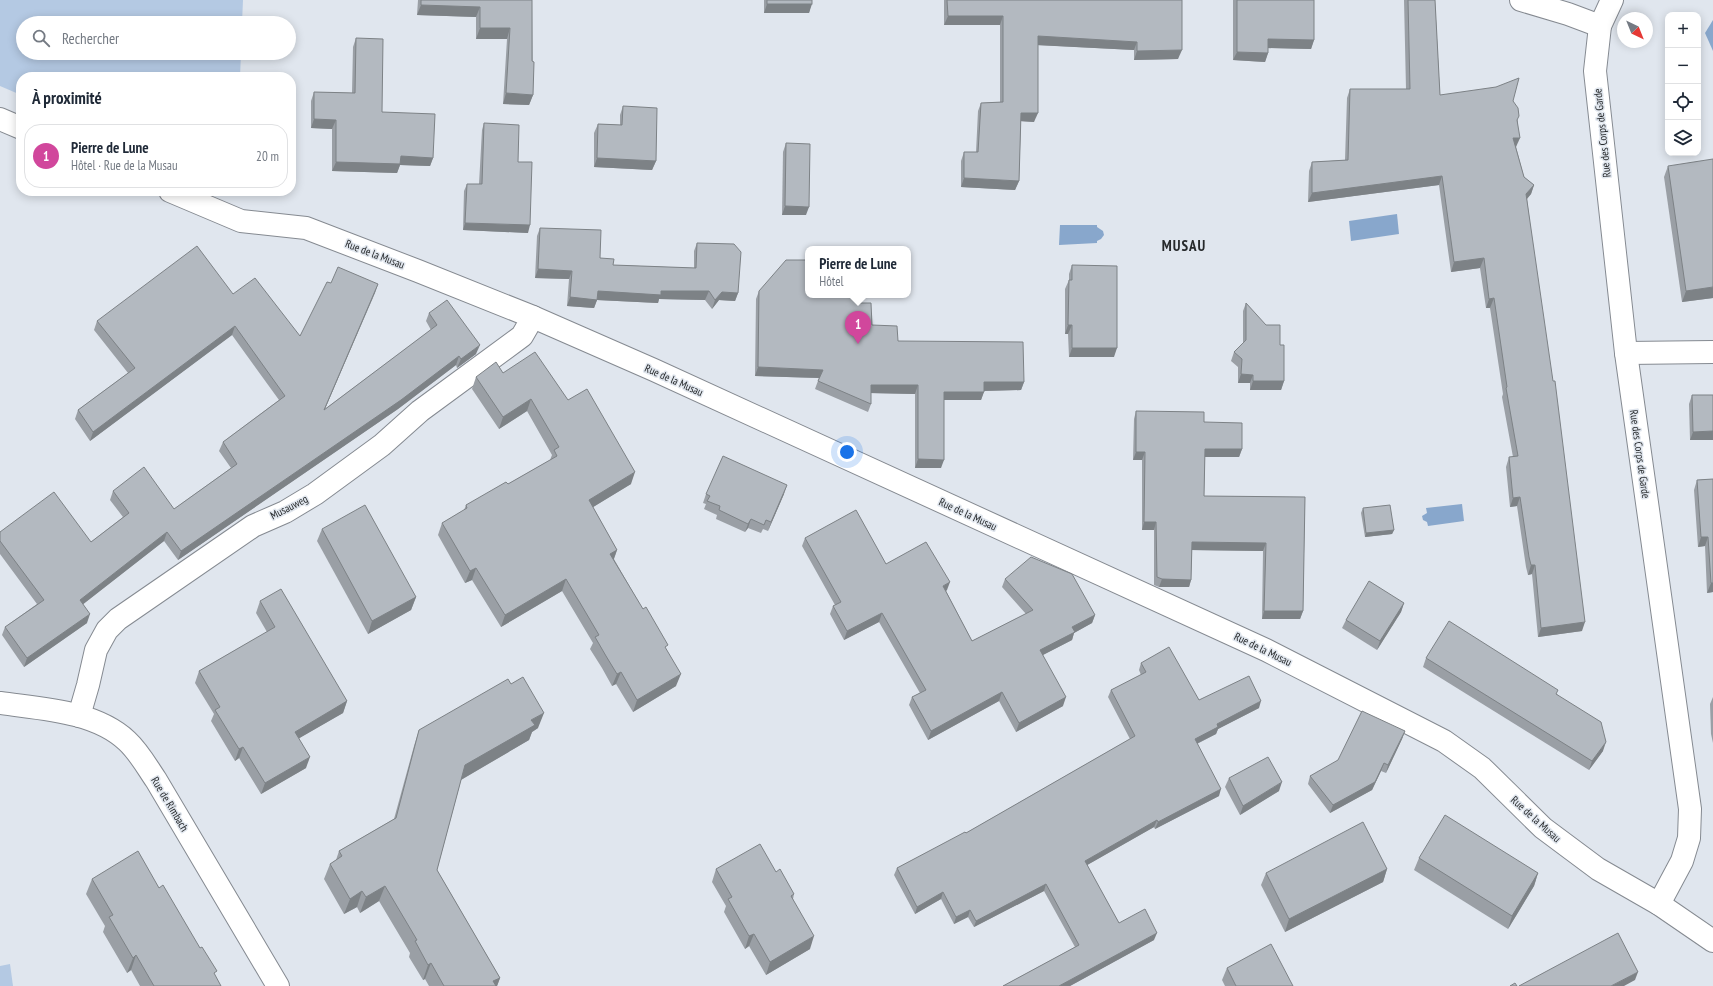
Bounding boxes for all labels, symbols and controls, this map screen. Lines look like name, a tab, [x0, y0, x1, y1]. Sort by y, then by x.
north arrow	[1617, 12, 1653, 48]
map controls	[1665, 12, 1701, 156]
button: +	[1665, 12, 1701, 48]
search box	[16, 16, 296, 60]
icon: search	[30, 27, 52, 49]
text: Rechercher	[62, 29, 119, 48]
button: −	[1665, 48, 1701, 84]
button: locate	[1665, 84, 1701, 120]
text: À proximité	[32, 87, 102, 109]
street label: Rue des Corps de Garde	[1590, 87, 1614, 178]
button: layers	[1665, 120, 1701, 156]
text: Pierre de Lune	[71, 138, 149, 157]
text: 1	[43, 148, 49, 165]
text: 20 m	[256, 148, 279, 165]
text: Hôtel · Rue de la Musau	[71, 157, 178, 174]
street label: Rue de la Musau	[343, 236, 407, 272]
district label: MUSAU	[1162, 236, 1206, 255]
popup	[805, 246, 911, 298]
text: Pierre de Lune	[819, 254, 897, 273]
text: Hôtel	[819, 273, 844, 290]
pin: 1	[845, 311, 871, 344]
street label: Rue de la Musau	[643, 361, 706, 399]
street label: Rue des Corps de Garde	[1627, 409, 1653, 500]
your location	[837, 442, 857, 462]
street label: Musauweg	[268, 492, 310, 522]
street label: Rue de la Musau	[937, 494, 999, 534]
street label: Rue de la Musau	[1232, 629, 1294, 669]
street label: Rue de Rimbach	[148, 774, 192, 834]
street label: Rue de la Musau	[1508, 793, 1564, 845]

